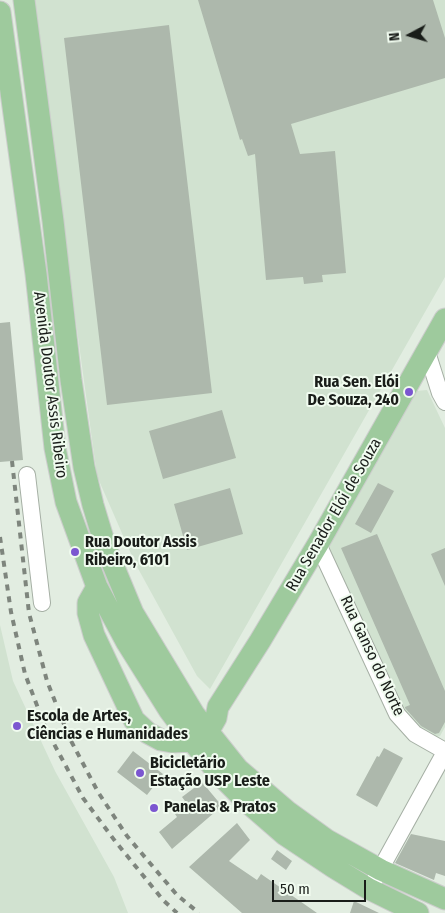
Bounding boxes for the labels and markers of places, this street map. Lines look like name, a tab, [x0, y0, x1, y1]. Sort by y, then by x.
place label: Rua Sen. Elói De Souza, 240	[307, 373, 399, 411]
marker: Rua Sen. Elói De Souza, 240	[403, 386, 415, 398]
place label: Rua Doutor Assis Ribeiro, 6101	[85, 533, 197, 571]
marker: Rua Doutor Assis Ribeiro, 6101	[69, 546, 81, 558]
place label: Escola de Artes, Ciências e Humanidades	[27, 707, 188, 745]
marker: Escola de Artes, Ciências e Humanidades	[11, 720, 23, 732]
place label: Bicicletário Estação USP Leste	[150, 754, 270, 792]
marker: Bicicletário Estação USP Leste	[134, 767, 146, 779]
place label: Panelas & Pratos	[164, 798, 276, 818]
marker: Panelas & Pratos	[148, 802, 160, 814]

